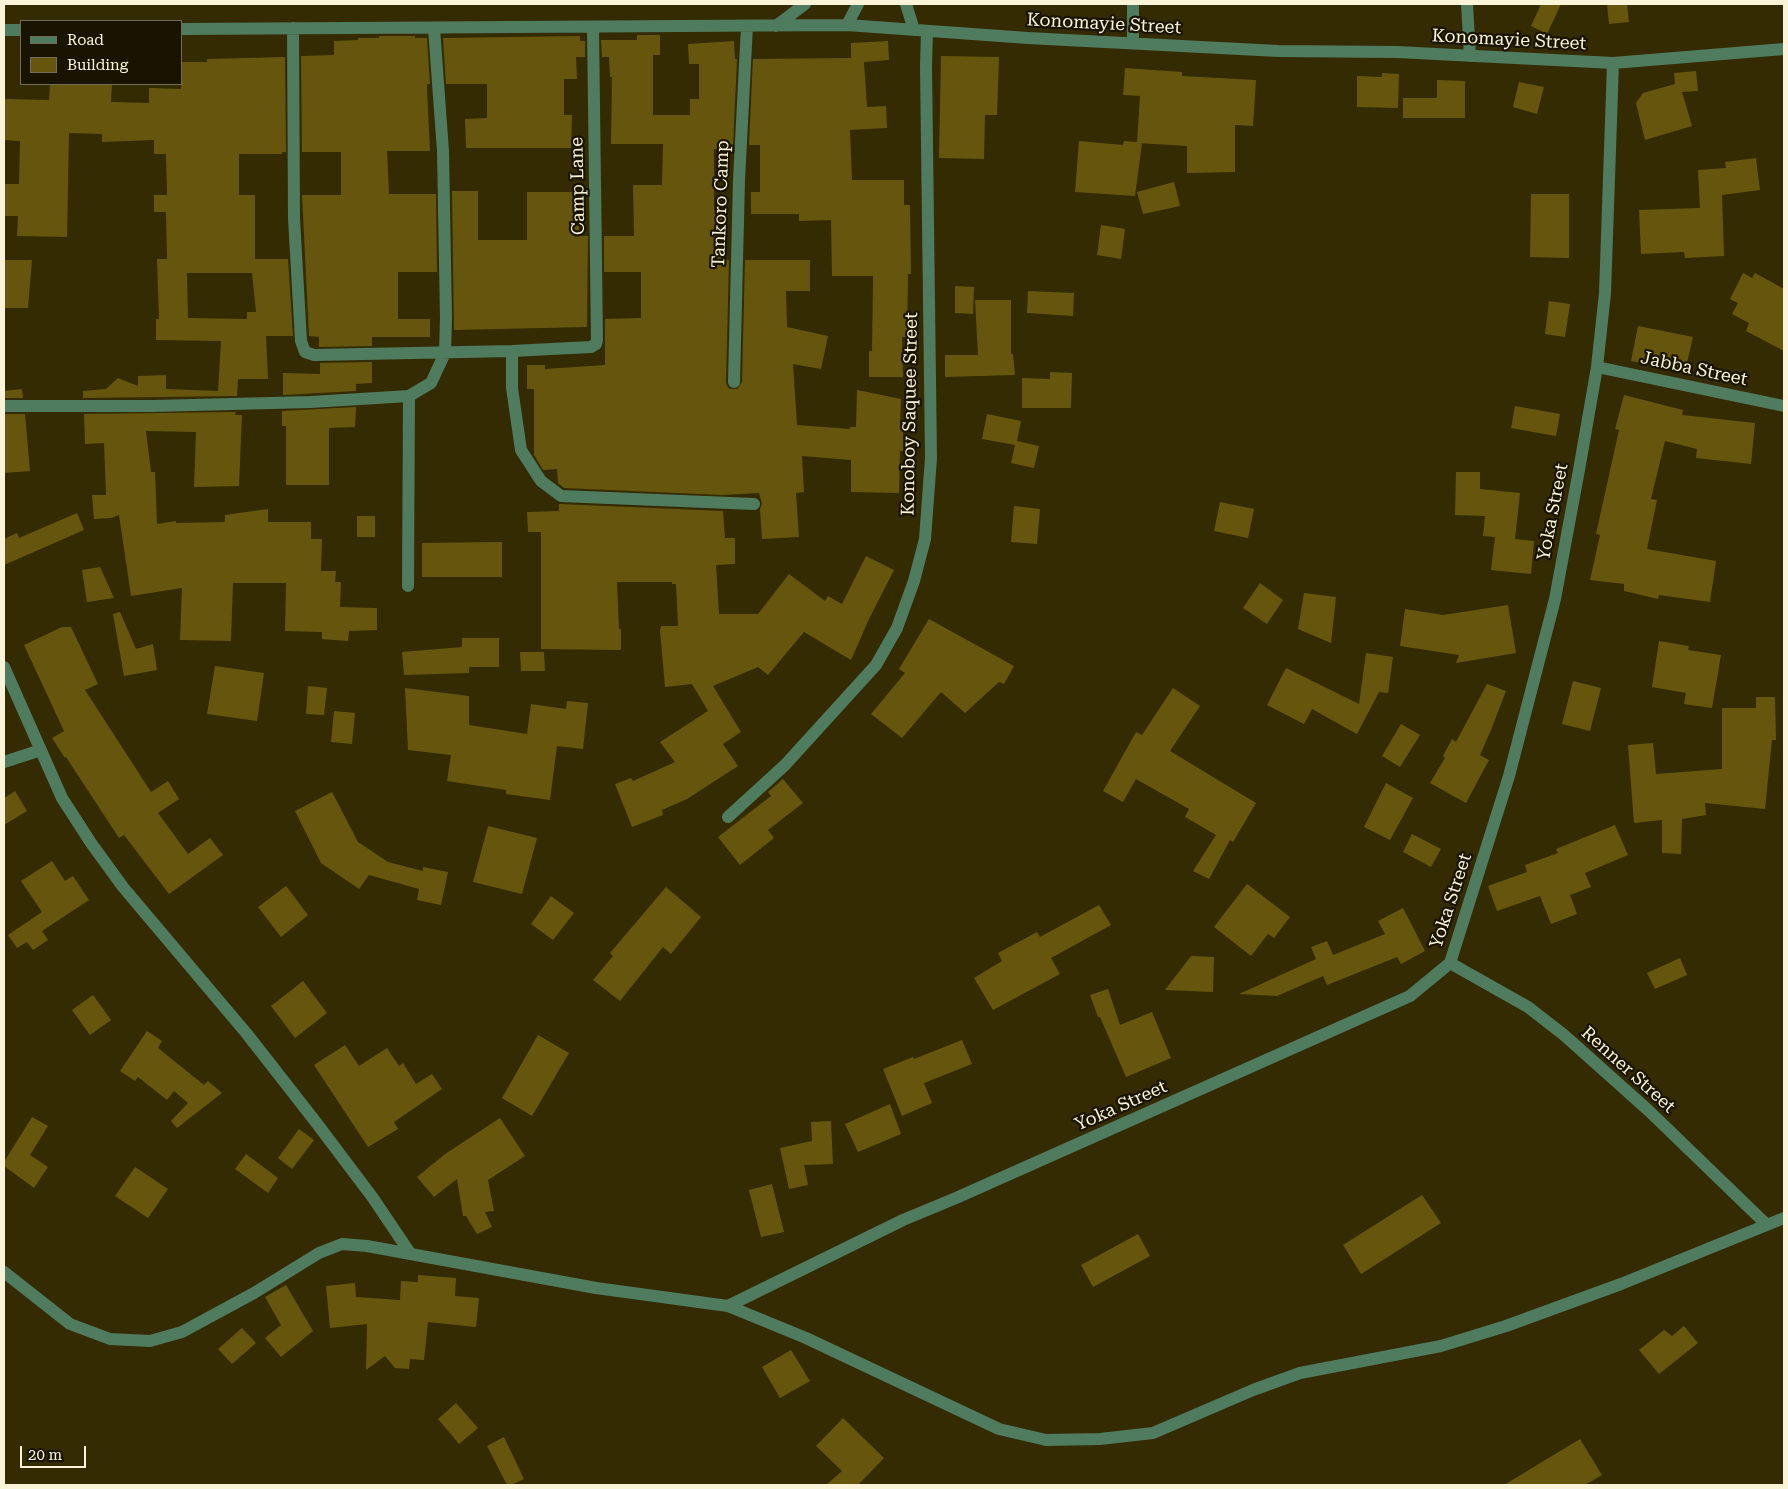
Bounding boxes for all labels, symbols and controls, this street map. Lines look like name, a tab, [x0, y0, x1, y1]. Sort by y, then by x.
street label: Konomayie Street	[1026, 9, 1182, 39]
legend	[20, 20, 182, 85]
street label: Konomayie Street	[1431, 25, 1587, 55]
text: Road	[67, 31, 104, 49]
text: Building	[67, 56, 128, 74]
street label: Camp Lane	[566, 137, 590, 235]
street label: Tankoro Camp	[708, 140, 734, 268]
street label: Konoboy Saquee Street	[897, 312, 923, 516]
street label: Jabba Street	[1639, 347, 1749, 391]
street label: Yoka Street	[1533, 461, 1573, 563]
street label: Yoka Street	[1425, 851, 1477, 951]
street label: Renner Street	[1577, 1022, 1679, 1118]
street label: Yoka Street	[1072, 1076, 1170, 1136]
scale bar	[22, 1436, 89, 1468]
text: 20 m	[28, 1446, 62, 1464]

